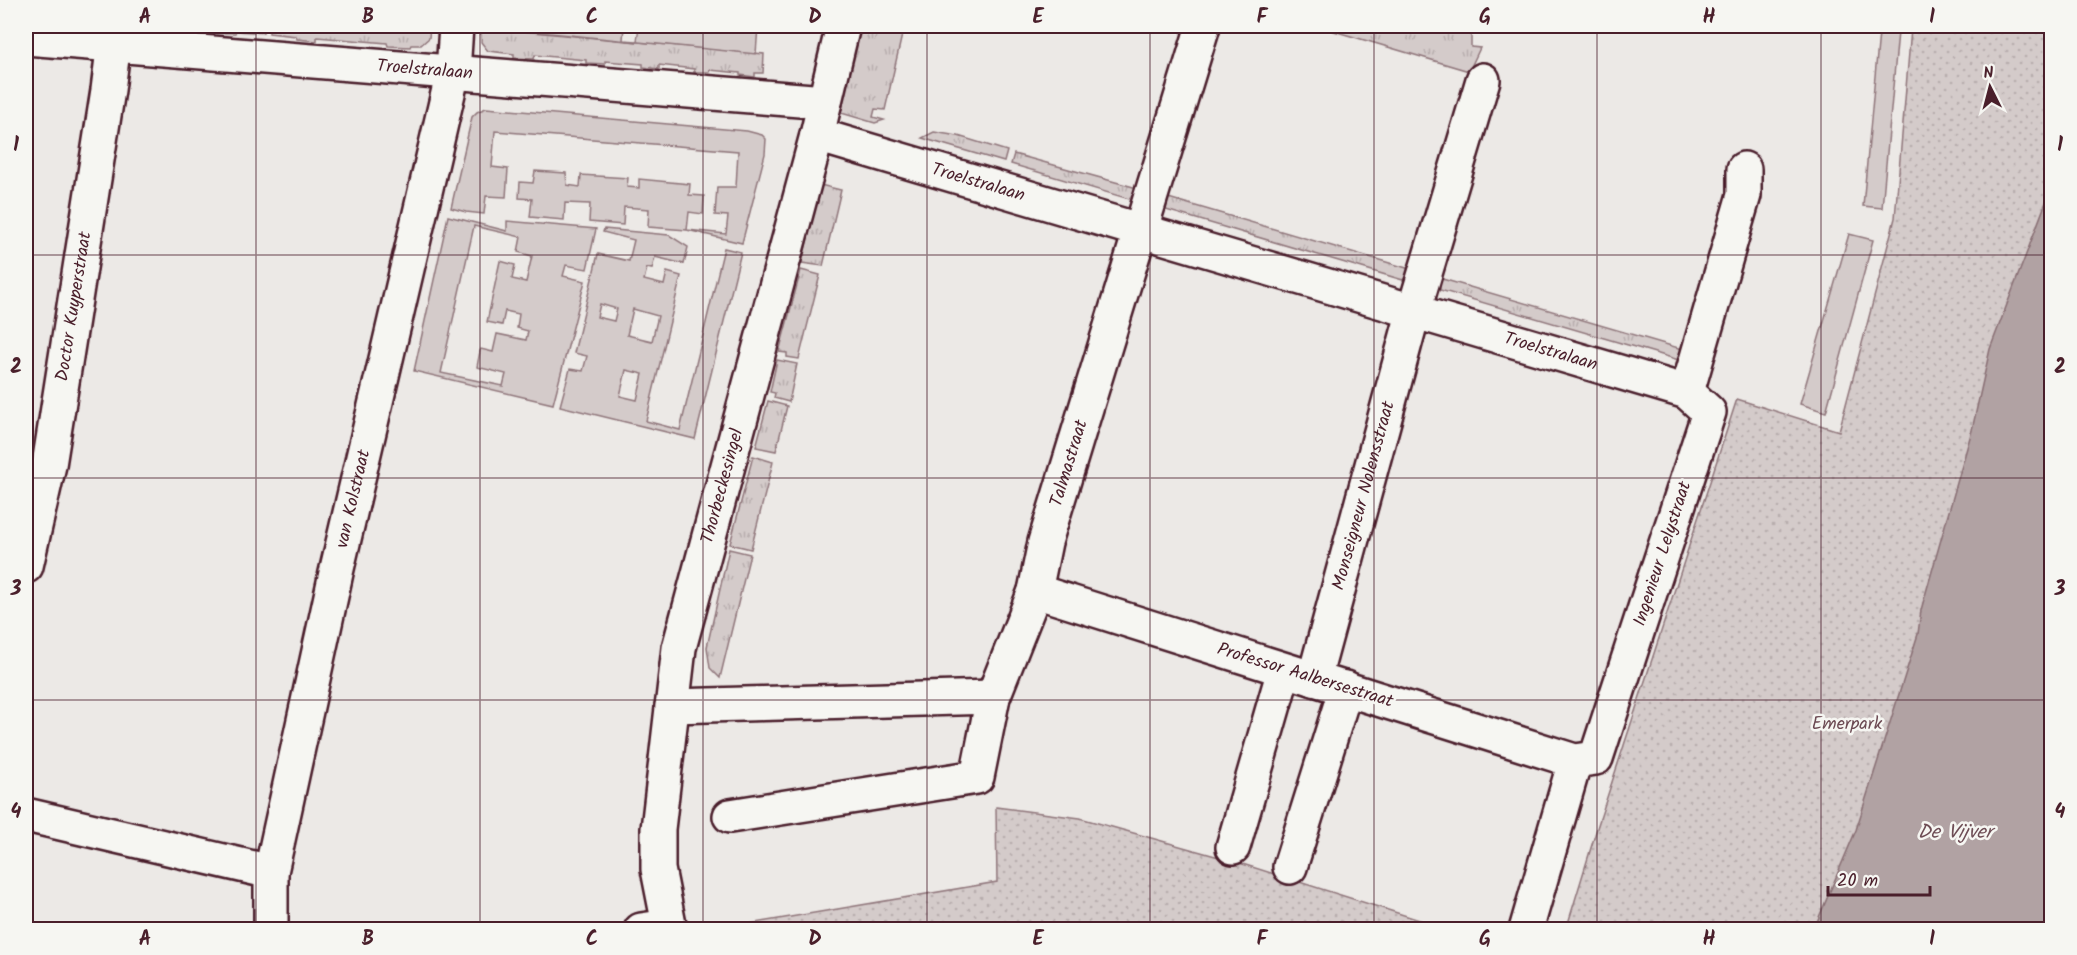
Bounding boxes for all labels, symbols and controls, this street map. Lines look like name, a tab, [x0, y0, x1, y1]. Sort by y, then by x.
text: A	[139, 2, 151, 34]
text: B	[362, 2, 374, 34]
text: C	[586, 2, 598, 34]
text: D	[808, 2, 822, 34]
text: E	[1032, 2, 1044, 34]
text: F	[1257, 2, 1269, 34]
text: G	[1479, 2, 1491, 34]
text: H	[1702, 2, 1716, 34]
text: I	[1929, 2, 1935, 34]
street label: Troelstralaan	[376, 52, 474, 88]
north arrow	[1960, 57, 2020, 117]
text: N	[1982, 61, 1995, 87]
text: 1	[13, 130, 19, 162]
text: 1	[2057, 130, 2063, 162]
street label: Troelstralaan	[928, 155, 1028, 210]
street label: Doctor Kuyperstraat	[48, 229, 100, 383]
street label: Troelstralaan	[1500, 324, 1601, 379]
text: 2	[10, 352, 22, 384]
text: 2	[2054, 352, 2066, 384]
street label: Monseigneur Nolensstraat	[1324, 397, 1403, 593]
street label: Talmastraat	[1042, 415, 1096, 510]
street label: Thorbeckesingel	[693, 425, 752, 547]
street label: van Kolstraat	[328, 446, 379, 551]
street label: Ingenieur Lelystraat	[1626, 477, 1700, 630]
text: 3	[10, 574, 22, 606]
text: 3	[2054, 574, 2066, 606]
street label: Professor Aalbersestraat	[1213, 635, 1398, 717]
park label: Emerpark	[1812, 710, 1883, 739]
text: 4	[11, 797, 22, 829]
text: 4	[2055, 797, 2066, 829]
water label: De Vijver	[1918, 817, 1997, 849]
scale bar	[1828, 859, 1930, 897]
text: 20 m	[1837, 867, 1878, 896]
text: A	[139, 924, 151, 955]
text: B	[362, 924, 374, 955]
text: C	[586, 924, 598, 955]
text: D	[808, 924, 822, 955]
text: E	[1032, 924, 1044, 955]
text: F	[1257, 924, 1269, 955]
text: G	[1479, 924, 1491, 955]
text: H	[1702, 924, 1716, 955]
text: I	[1929, 924, 1935, 955]

